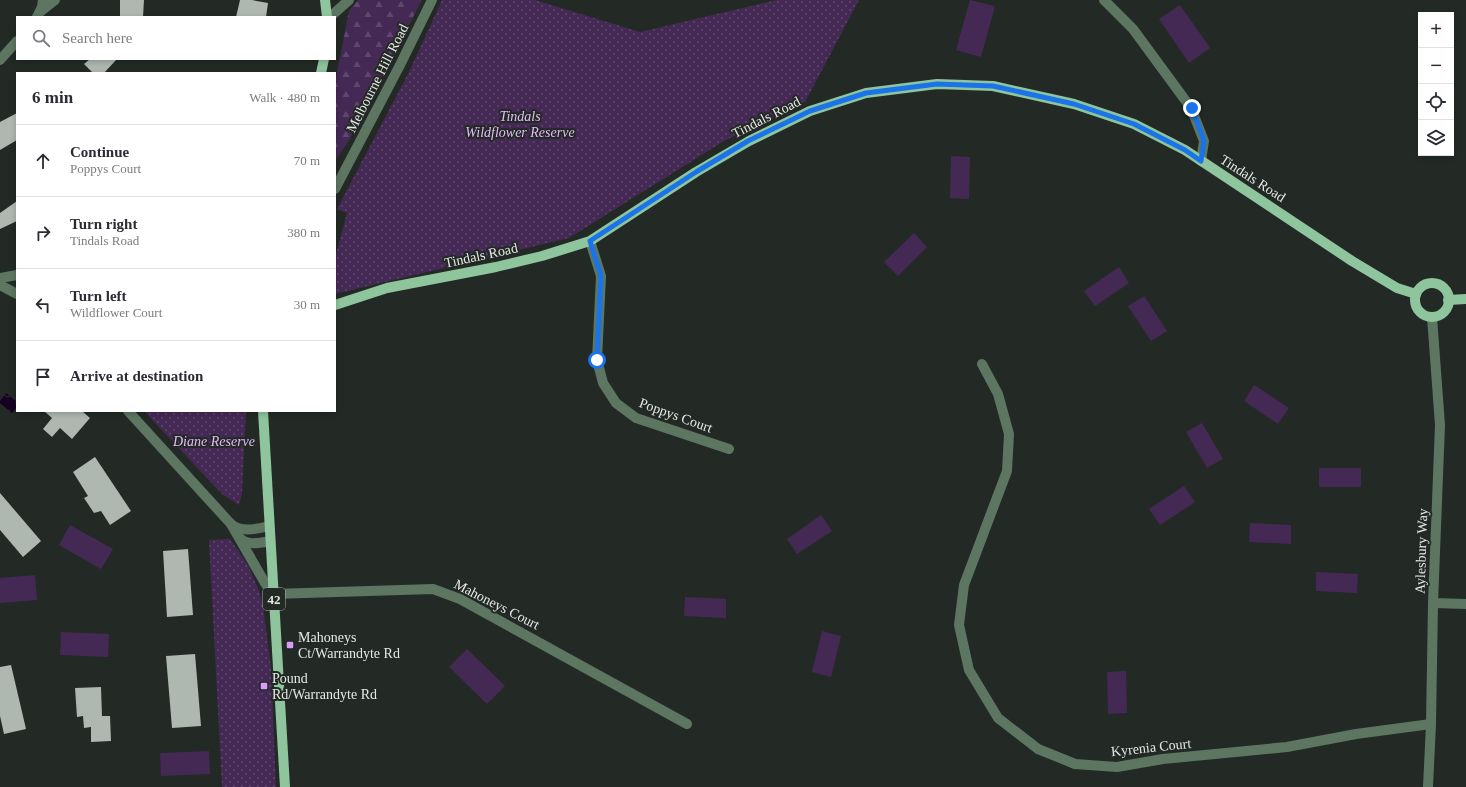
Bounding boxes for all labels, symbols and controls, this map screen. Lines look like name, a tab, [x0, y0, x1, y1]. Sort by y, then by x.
map controls	[1418, 12, 1454, 156]
button: +	[1418, 12, 1454, 48]
search box	[16, 16, 336, 60]
street label: Melbourne Hill Road	[344, 21, 411, 135]
icon: search	[30, 27, 52, 49]
text: Search here	[62, 30, 132, 46]
button: −	[1418, 48, 1454, 84]
button: locate	[1418, 84, 1454, 120]
text: 6 min	[32, 88, 73, 107]
text: Walk · 480 m	[249, 90, 320, 105]
street label: Tindals Road	[730, 94, 803, 141]
route end	[1183, 99, 1201, 117]
park label: Tindals Wildflower Reserve	[465, 109, 575, 140]
button: layers	[1418, 120, 1454, 156]
text: Continue	[70, 144, 129, 160]
icon: ahead	[32, 150, 54, 172]
street label: Tindals Road	[1217, 152, 1288, 205]
text: 70 m	[294, 153, 320, 168]
text: Poppys Court	[70, 161, 141, 176]
text: Turn right	[70, 216, 137, 232]
icon: right	[32, 222, 54, 244]
text: 380 m	[287, 225, 320, 240]
text: Tindals Road	[70, 233, 139, 248]
street label: Tindals Road	[443, 240, 519, 271]
text: Turn left	[70, 288, 127, 304]
icon: left	[32, 294, 54, 316]
text: 30 m	[294, 297, 320, 312]
text: Wildflower Court	[70, 305, 162, 320]
route start	[588, 351, 606, 369]
icon: arrive	[32, 366, 54, 388]
text: Arrive at destination	[70, 368, 203, 384]
street label: Poppys Court	[637, 395, 714, 436]
park label: Diane Reserve	[172, 434, 255, 449]
street label: Aylesbury Way	[1413, 508, 1430, 594]
street label: Mahoneys Court	[452, 576, 542, 632]
road number: 42	[263, 588, 285, 610]
place label: Mahoneys Ct/Warrandyte Rd	[298, 630, 400, 661]
marker: Mahoneys Ct/Warrandyte Rd	[285, 640, 295, 650]
place label: Pound Rd/Warrandyte Rd	[272, 671, 377, 702]
marker: Pound Rd/Warrandyte Rd	[259, 681, 269, 691]
street label: Kyrenia Court	[1110, 736, 1192, 759]

